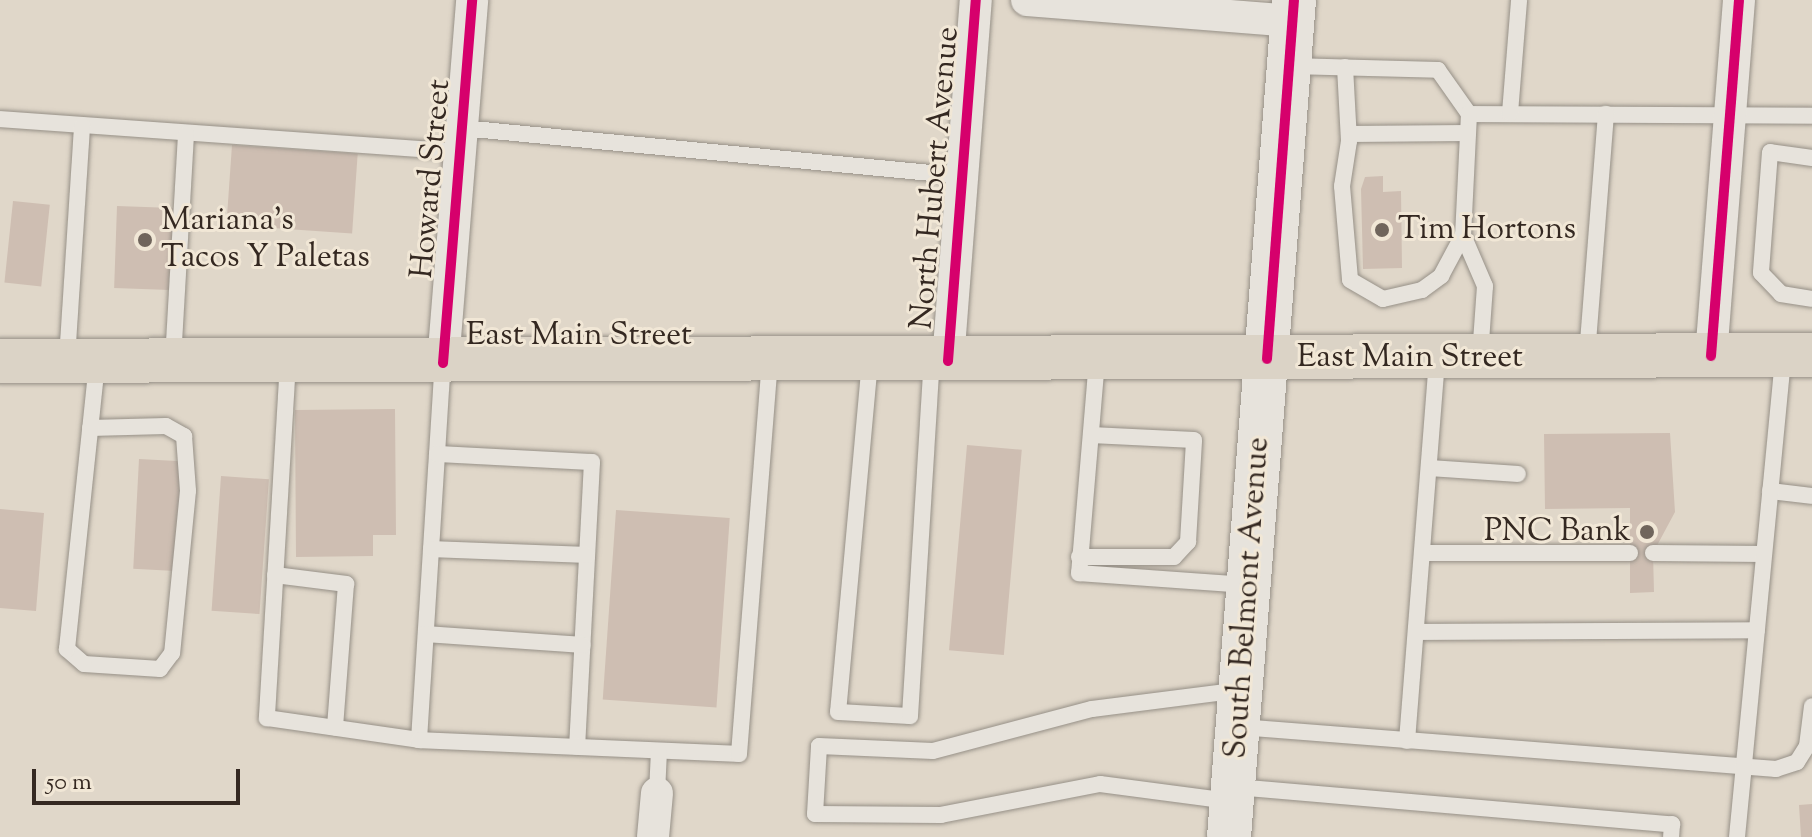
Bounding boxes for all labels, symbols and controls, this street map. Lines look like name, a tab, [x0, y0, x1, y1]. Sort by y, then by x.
street label: North Hubert Avenue	[904, 25, 968, 331]
street label: Howard Street	[404, 78, 460, 280]
place label: Mariana's Tacos Y Paletas	[161, 203, 370, 278]
place label: Tim Hortons	[1398, 211, 1576, 249]
marker: Tim Hortons	[1373, 221, 1391, 239]
marker: Mariana's Tacos Y Paletas	[136, 231, 154, 249]
street label: East Main Street	[466, 317, 692, 355]
street label: East Main Street	[1297, 339, 1523, 377]
street label: South Belmont Avenue	[1218, 436, 1278, 760]
place label: PNC Bank	[1484, 513, 1631, 551]
marker: PNC Bank	[1638, 523, 1656, 541]
scale bar	[36, 753, 244, 803]
text: 50 m	[46, 766, 92, 800]

